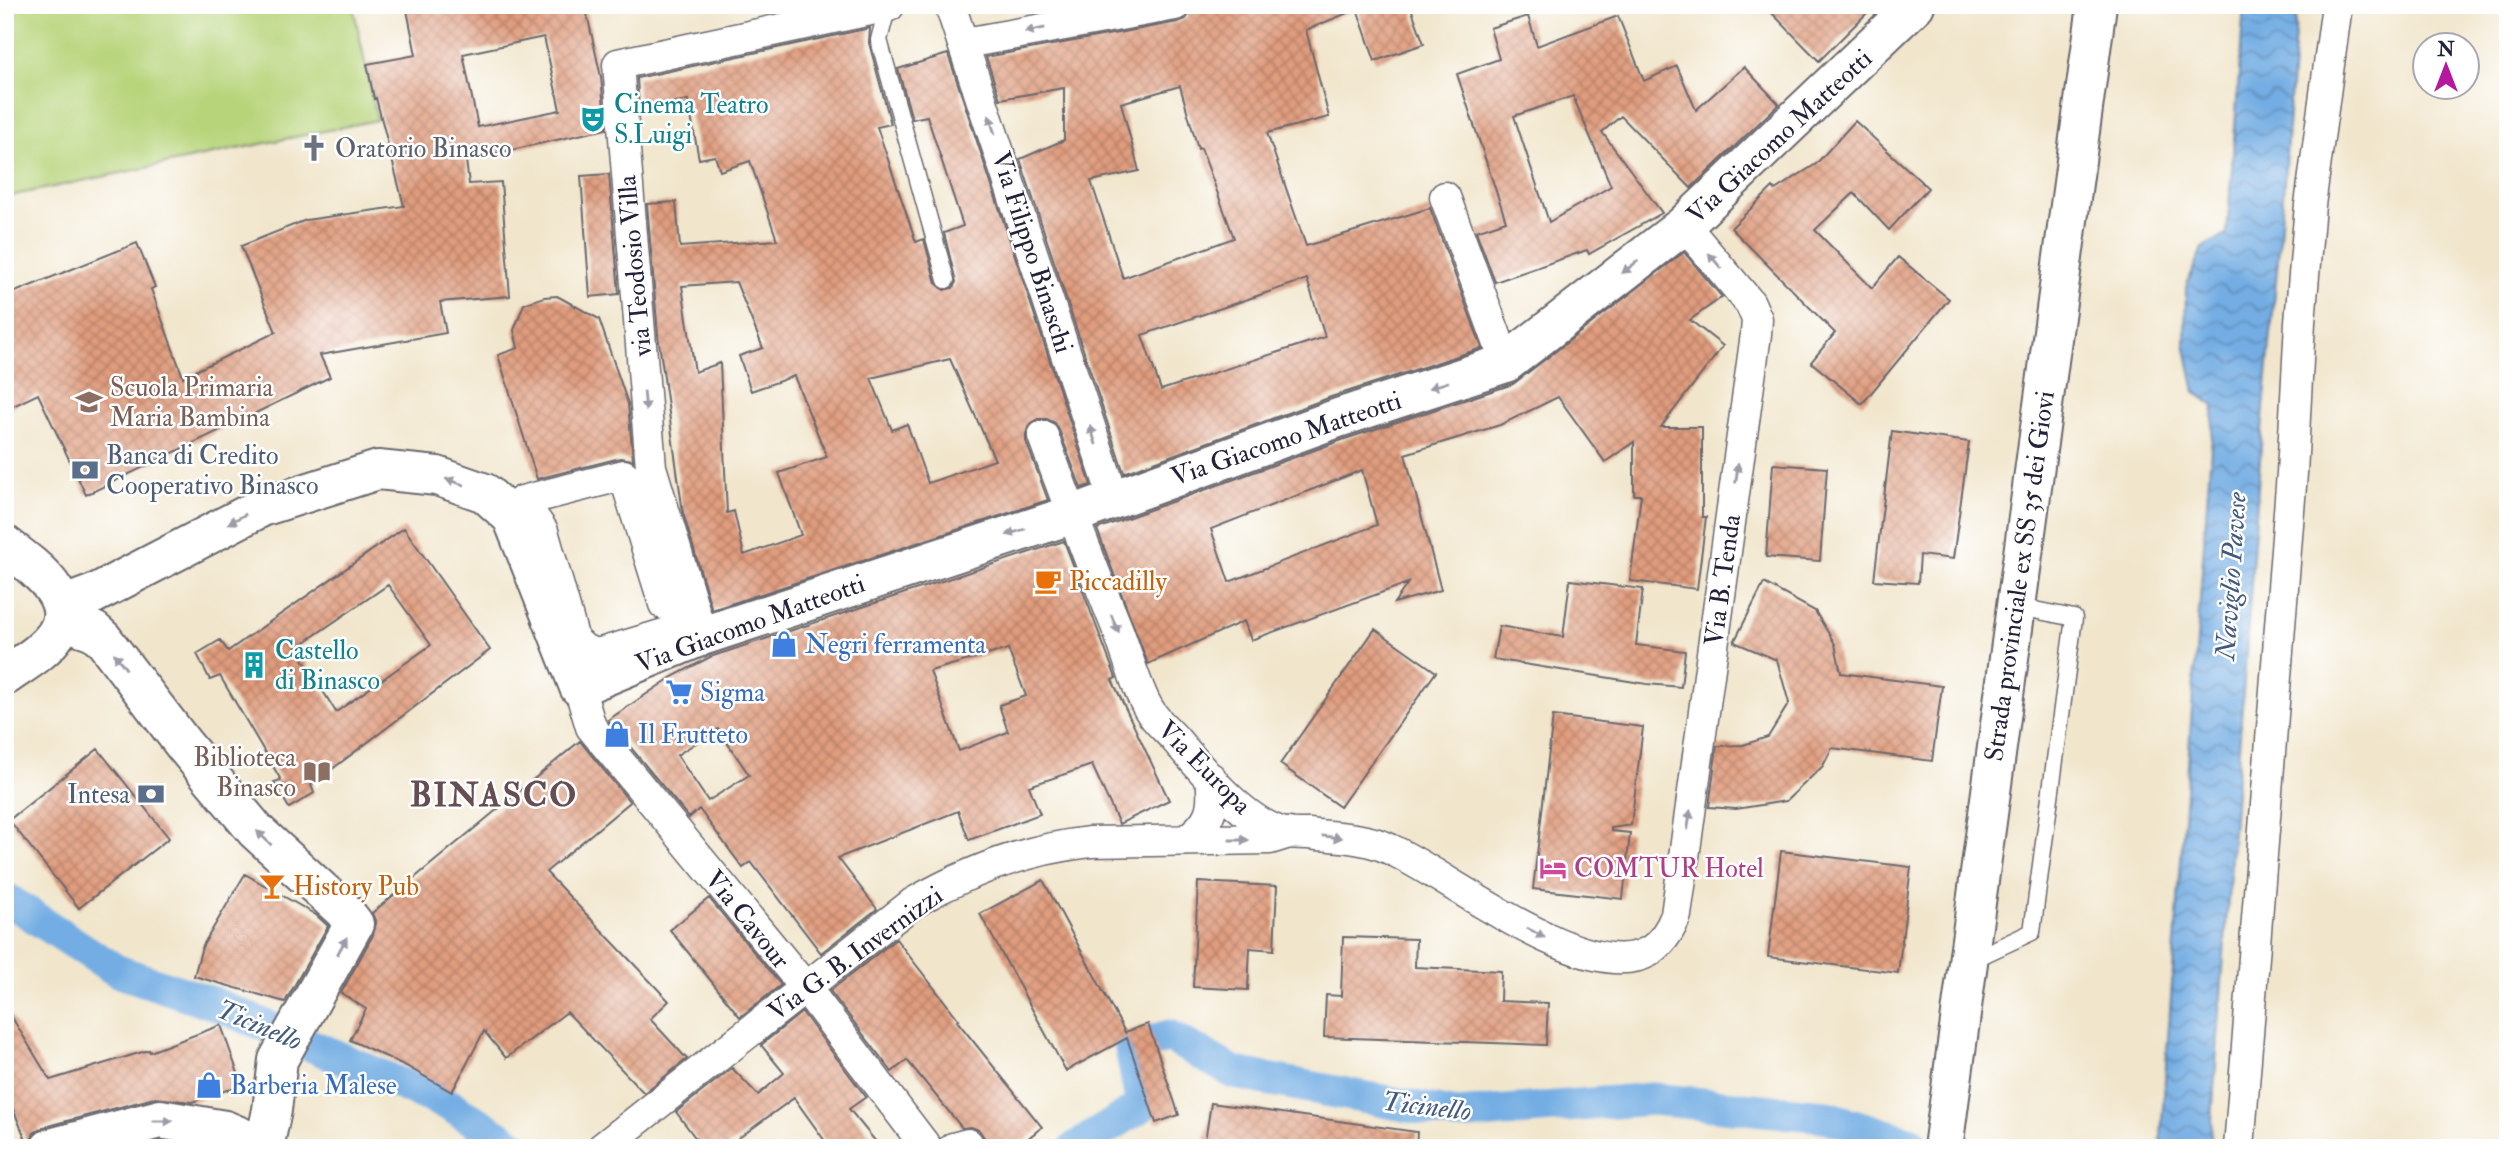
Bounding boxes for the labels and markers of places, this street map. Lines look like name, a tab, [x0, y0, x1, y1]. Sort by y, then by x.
place label: Cinema Teatro S.Luigi	[614, 89, 768, 151]
theatre icon: Cinema Teatro S.Luigi	[578, 104, 608, 134]
church icon: Oratorio Binasco	[299, 133, 329, 163]
place label: Oratorio Binasco	[335, 133, 512, 165]
place label: Scuola Primaria Maria Bambina	[110, 372, 274, 434]
school or university icon: Scuola Primaria Maria Bambina	[74, 387, 104, 417]
place label: Banca di Credito Cooperativo Binasco	[106, 440, 318, 503]
bank icon: Banca di Credito Cooperativo Binasco	[70, 455, 100, 485]
cafe icon: Piccadilly	[1033, 566, 1063, 596]
place label: Piccadilly	[1069, 566, 1167, 598]
shop icon: Negri ferramenta	[769, 629, 799, 659]
place label: Negri ferramenta	[805, 629, 986, 661]
place label: Castello di Binasco	[275, 635, 380, 697]
building icon: Castello di Binasco	[239, 650, 269, 680]
supermarket icon: Sigma	[664, 677, 694, 707]
place label: Sigma	[700, 677, 765, 709]
shop icon: Il Frutteto	[602, 719, 632, 749]
place label: Il Frutteto	[638, 719, 748, 751]
place label: Biblioteca Binasco	[193, 742, 296, 804]
library icon: Biblioteca Binasco	[302, 757, 332, 787]
place label: Intesa	[67, 779, 130, 811]
bank icon: Intesa	[136, 779, 166, 809]
hotel icon: COMTUR Hotel	[1538, 853, 1568, 883]
place label: COMTUR Hotel	[1574, 853, 1764, 885]
bar icon: History Pub	[257, 871, 287, 901]
place label: History Pub	[293, 871, 419, 903]
shop icon: Barberia Malese	[194, 1070, 224, 1100]
place label: Barberia Malese	[230, 1070, 397, 1102]

